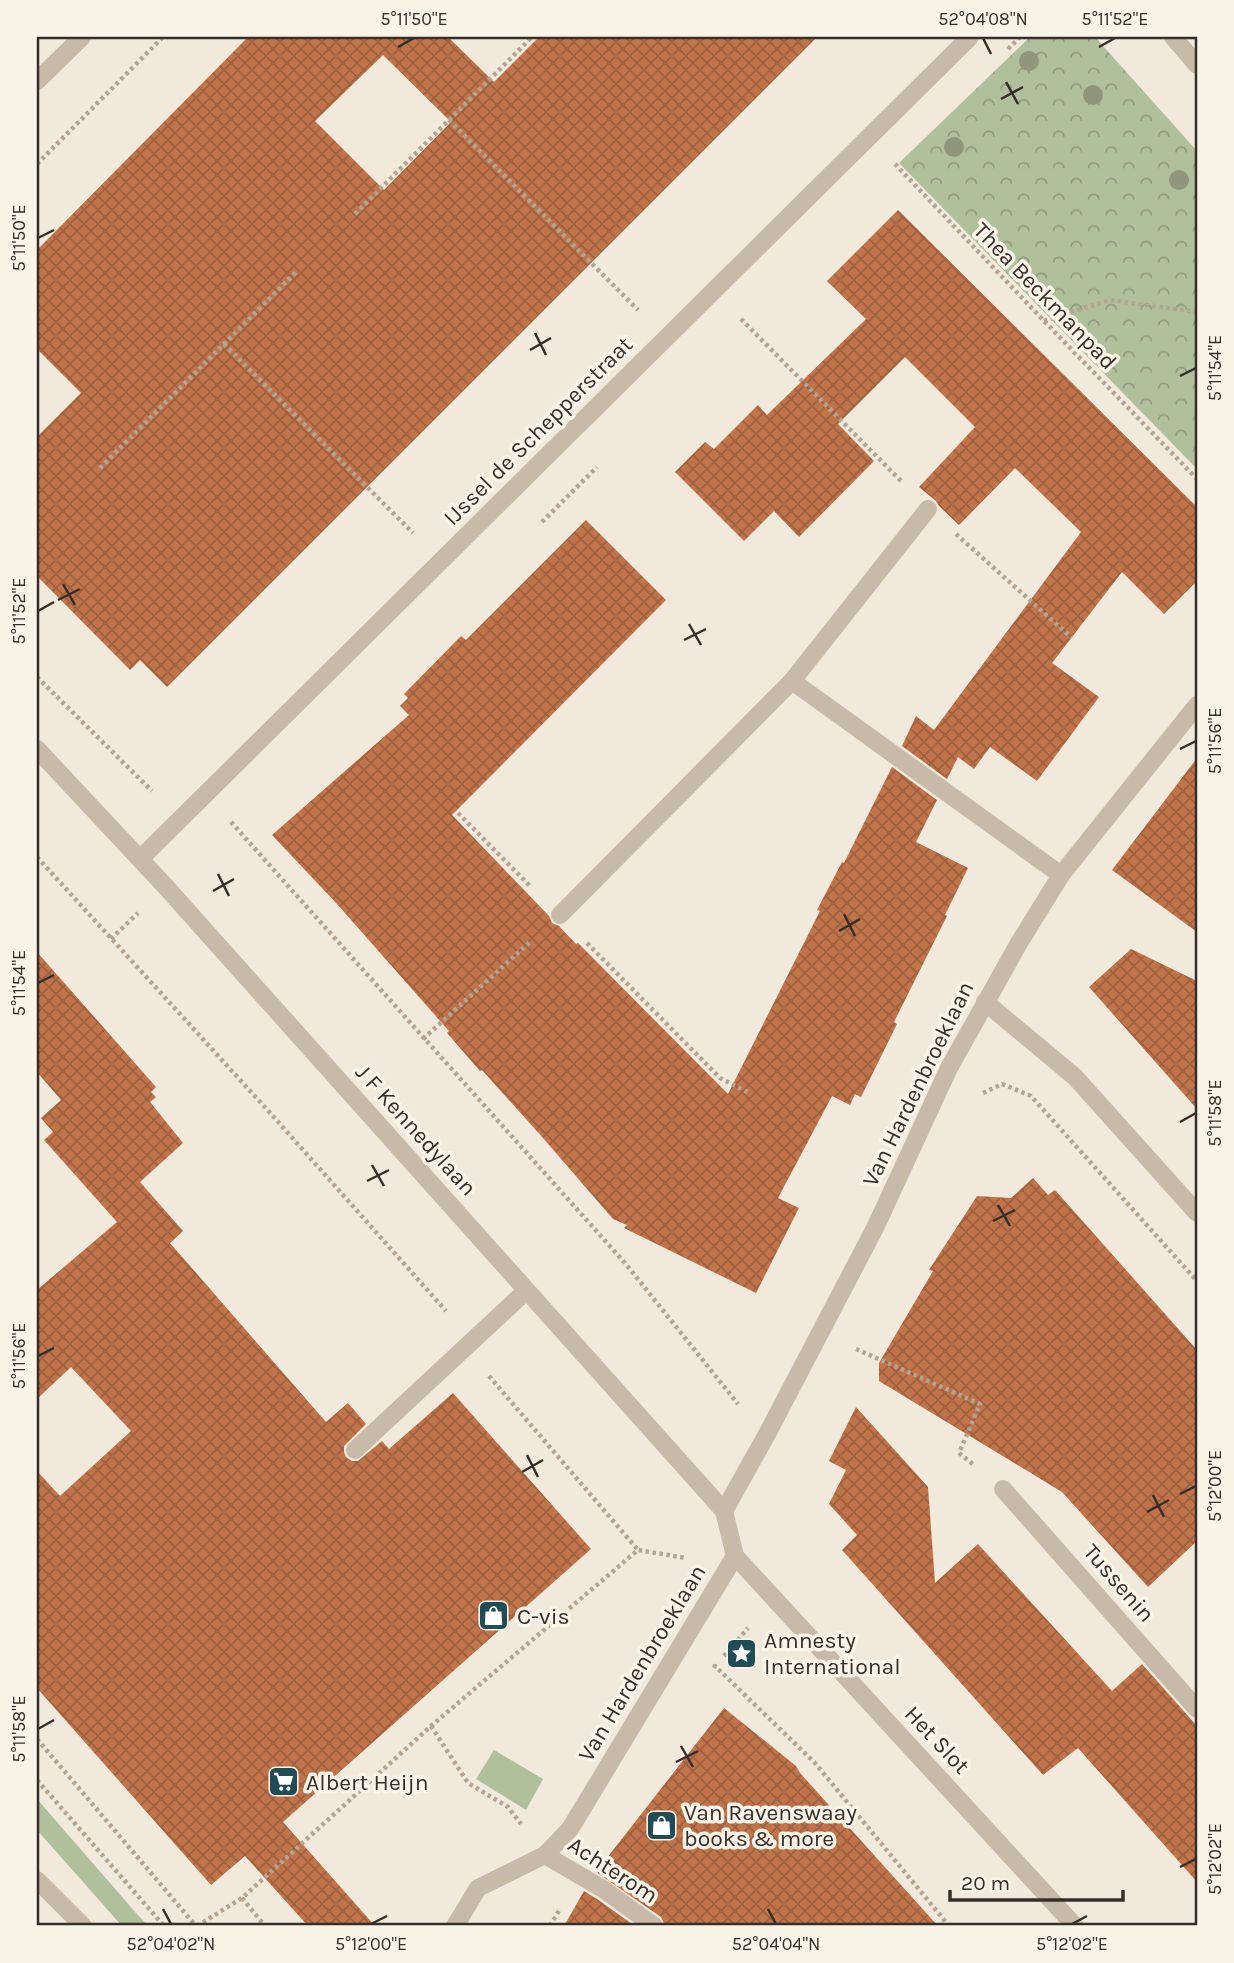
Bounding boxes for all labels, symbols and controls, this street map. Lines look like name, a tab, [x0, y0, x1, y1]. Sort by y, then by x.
text: 5°11'50"E	[380, 8, 448, 30]
text: 52°04'08"N	[938, 8, 1028, 30]
text: 5°11'52"E	[1082, 8, 1148, 30]
text: 5°11'50"E	[8, 204, 30, 272]
street label: Thea Beckmanpad	[968, 217, 1122, 375]
street label: IJssel de Schepperstraat	[438, 331, 638, 531]
text: 5°11'54"E	[1204, 335, 1226, 401]
text: 5°11'52"E	[8, 578, 30, 644]
text: 5°11'56"E	[1204, 708, 1226, 774]
text: 5°11'54"E	[8, 950, 30, 1016]
street label: Van Hardenbroeklaan	[857, 977, 979, 1191]
street label: J F Kennedylaan	[350, 1059, 482, 1201]
text: 5°11'58"E	[1204, 1079, 1226, 1147]
text: 5°11'56"E	[8, 1323, 30, 1389]
text: 5°12'00"E	[1204, 1450, 1226, 1522]
street label: Tussenin	[1078, 1539, 1160, 1627]
street label: Van Hardenbroeklaan	[573, 1560, 711, 1766]
shop icon: C-vis	[477, 1599, 511, 1633]
place label: C-vis	[517, 1603, 570, 1630]
place label: Amnesty International	[764, 1627, 901, 1680]
place icon: Amnesty International	[724, 1636, 758, 1670]
text: 5°11'58"E	[8, 1695, 30, 1763]
street label: Het Slot	[899, 1700, 975, 1780]
supermarket icon: Albert Heijn	[266, 1765, 300, 1799]
place label: Albert Heijn	[306, 1769, 429, 1796]
place label: Van Ravenswaay books & more	[684, 1799, 857, 1852]
shop icon: Van Ravenswaay books & more	[644, 1808, 678, 1842]
text: 5°12'02"E	[1204, 1823, 1226, 1895]
street label: Achterom	[563, 1831, 663, 1909]
scale bar	[950, 1858, 1124, 1902]
text: 20 m	[961, 1871, 1010, 1895]
text: 52°04'02"N	[127, 1933, 215, 1955]
text: 5°12'00"E	[335, 1933, 407, 1955]
text: 52°04'04"N	[732, 1933, 820, 1955]
text: 5°12'02"E	[1036, 1933, 1108, 1955]

